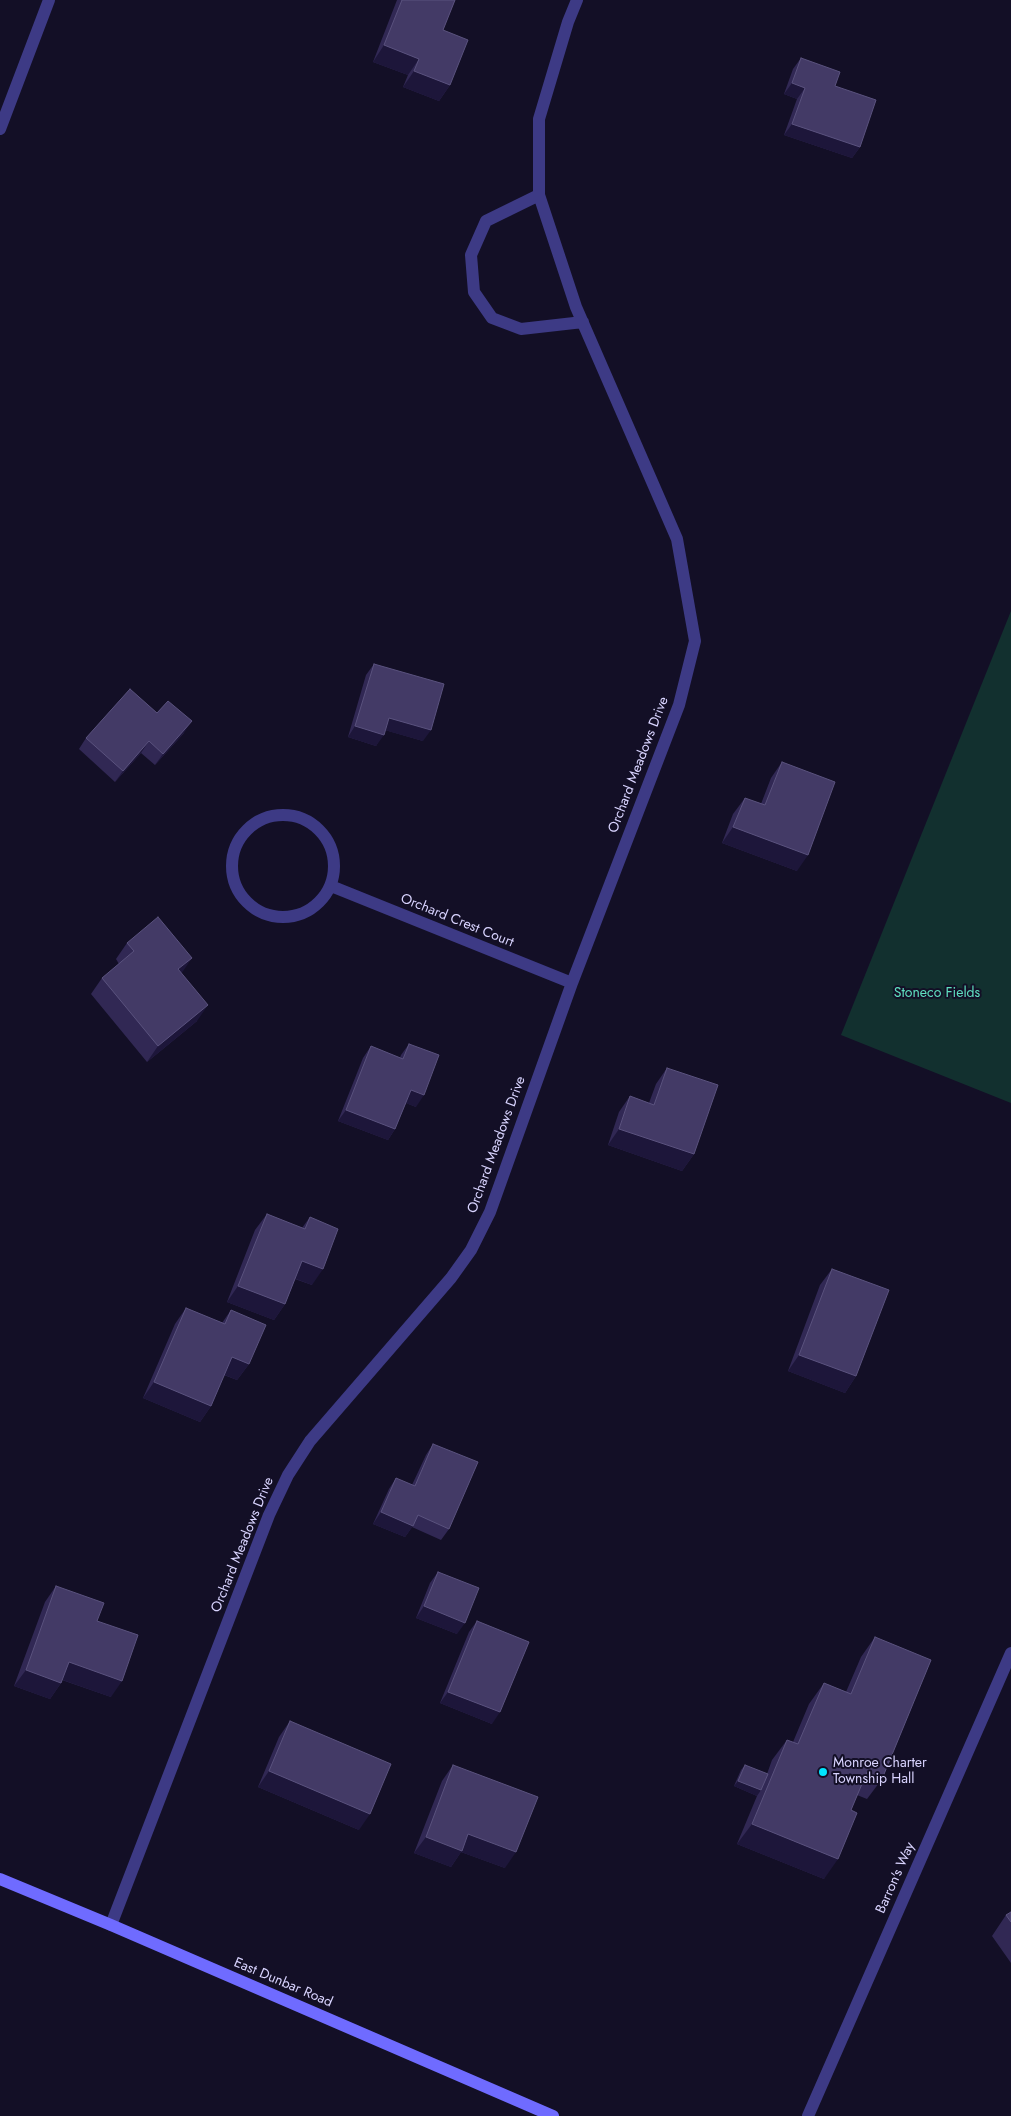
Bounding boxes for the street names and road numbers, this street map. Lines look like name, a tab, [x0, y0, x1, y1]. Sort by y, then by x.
street label: Orchard Meadows Drive	[605, 694, 673, 836]
street label: Orchard Crest Court	[398, 891, 516, 951]
street label: Orchard Meadows Drive	[464, 1074, 530, 1216]
street label: Orchard Meadows Drive	[208, 1475, 278, 1615]
street label: Barron's Way	[873, 1840, 919, 1916]
street label: East Dunbar Road	[231, 1955, 335, 2011]

